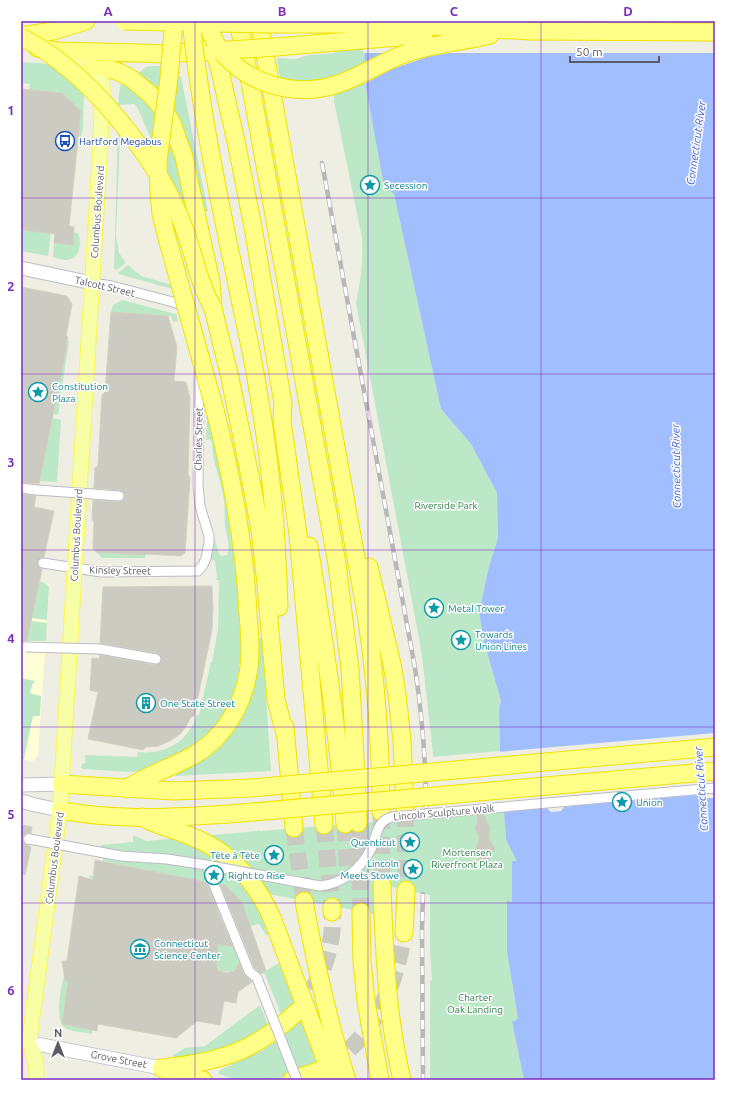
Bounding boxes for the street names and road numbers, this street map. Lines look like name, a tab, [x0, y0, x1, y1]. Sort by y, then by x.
street label: Columbus Boulevard	[89, 165, 106, 259]
street label: Talcott Street	[74, 274, 136, 299]
street label: Charles Street	[192, 407, 205, 471]
street label: Columbus Boulevard	[69, 488, 84, 582]
street label: Kinsley Street	[89, 564, 151, 577]
street label: Lincoln Sculpture Walk	[393, 803, 495, 822]
street label: Columbus Boulevard	[43, 811, 66, 905]
street label: Grove Street	[90, 1049, 148, 1070]

